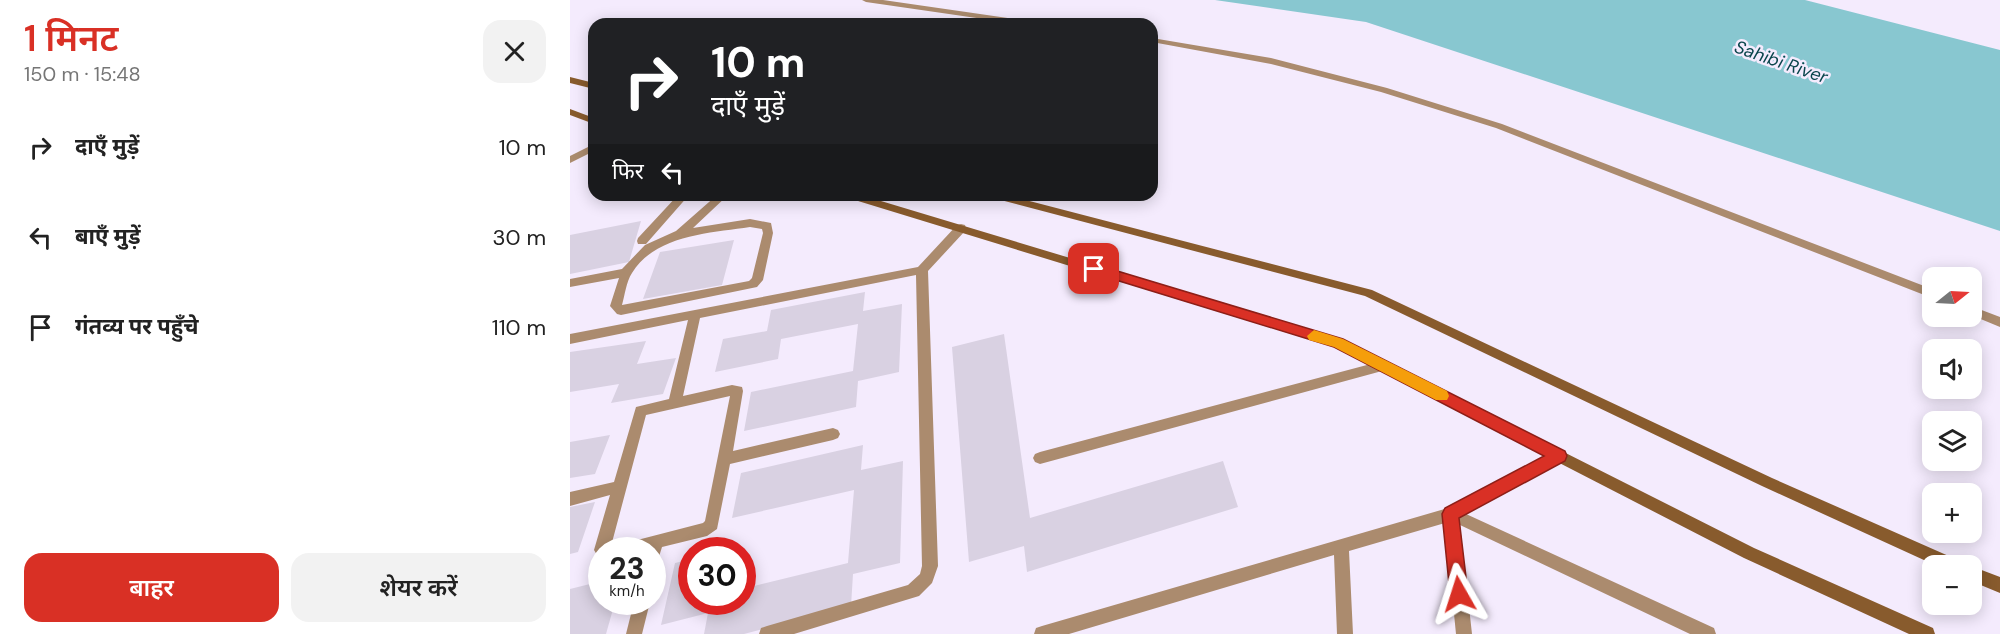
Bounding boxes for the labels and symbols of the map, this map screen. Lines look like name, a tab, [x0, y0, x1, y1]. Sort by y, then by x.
water label: Sahibi River	[1731, 35, 1832, 90]
pin	[1068, 243, 1119, 294]
north arrow	[1922, 267, 1982, 327]
speed limit sign: 30	[678, 537, 756, 615]
position arrow	[1427, 562, 1491, 626]

